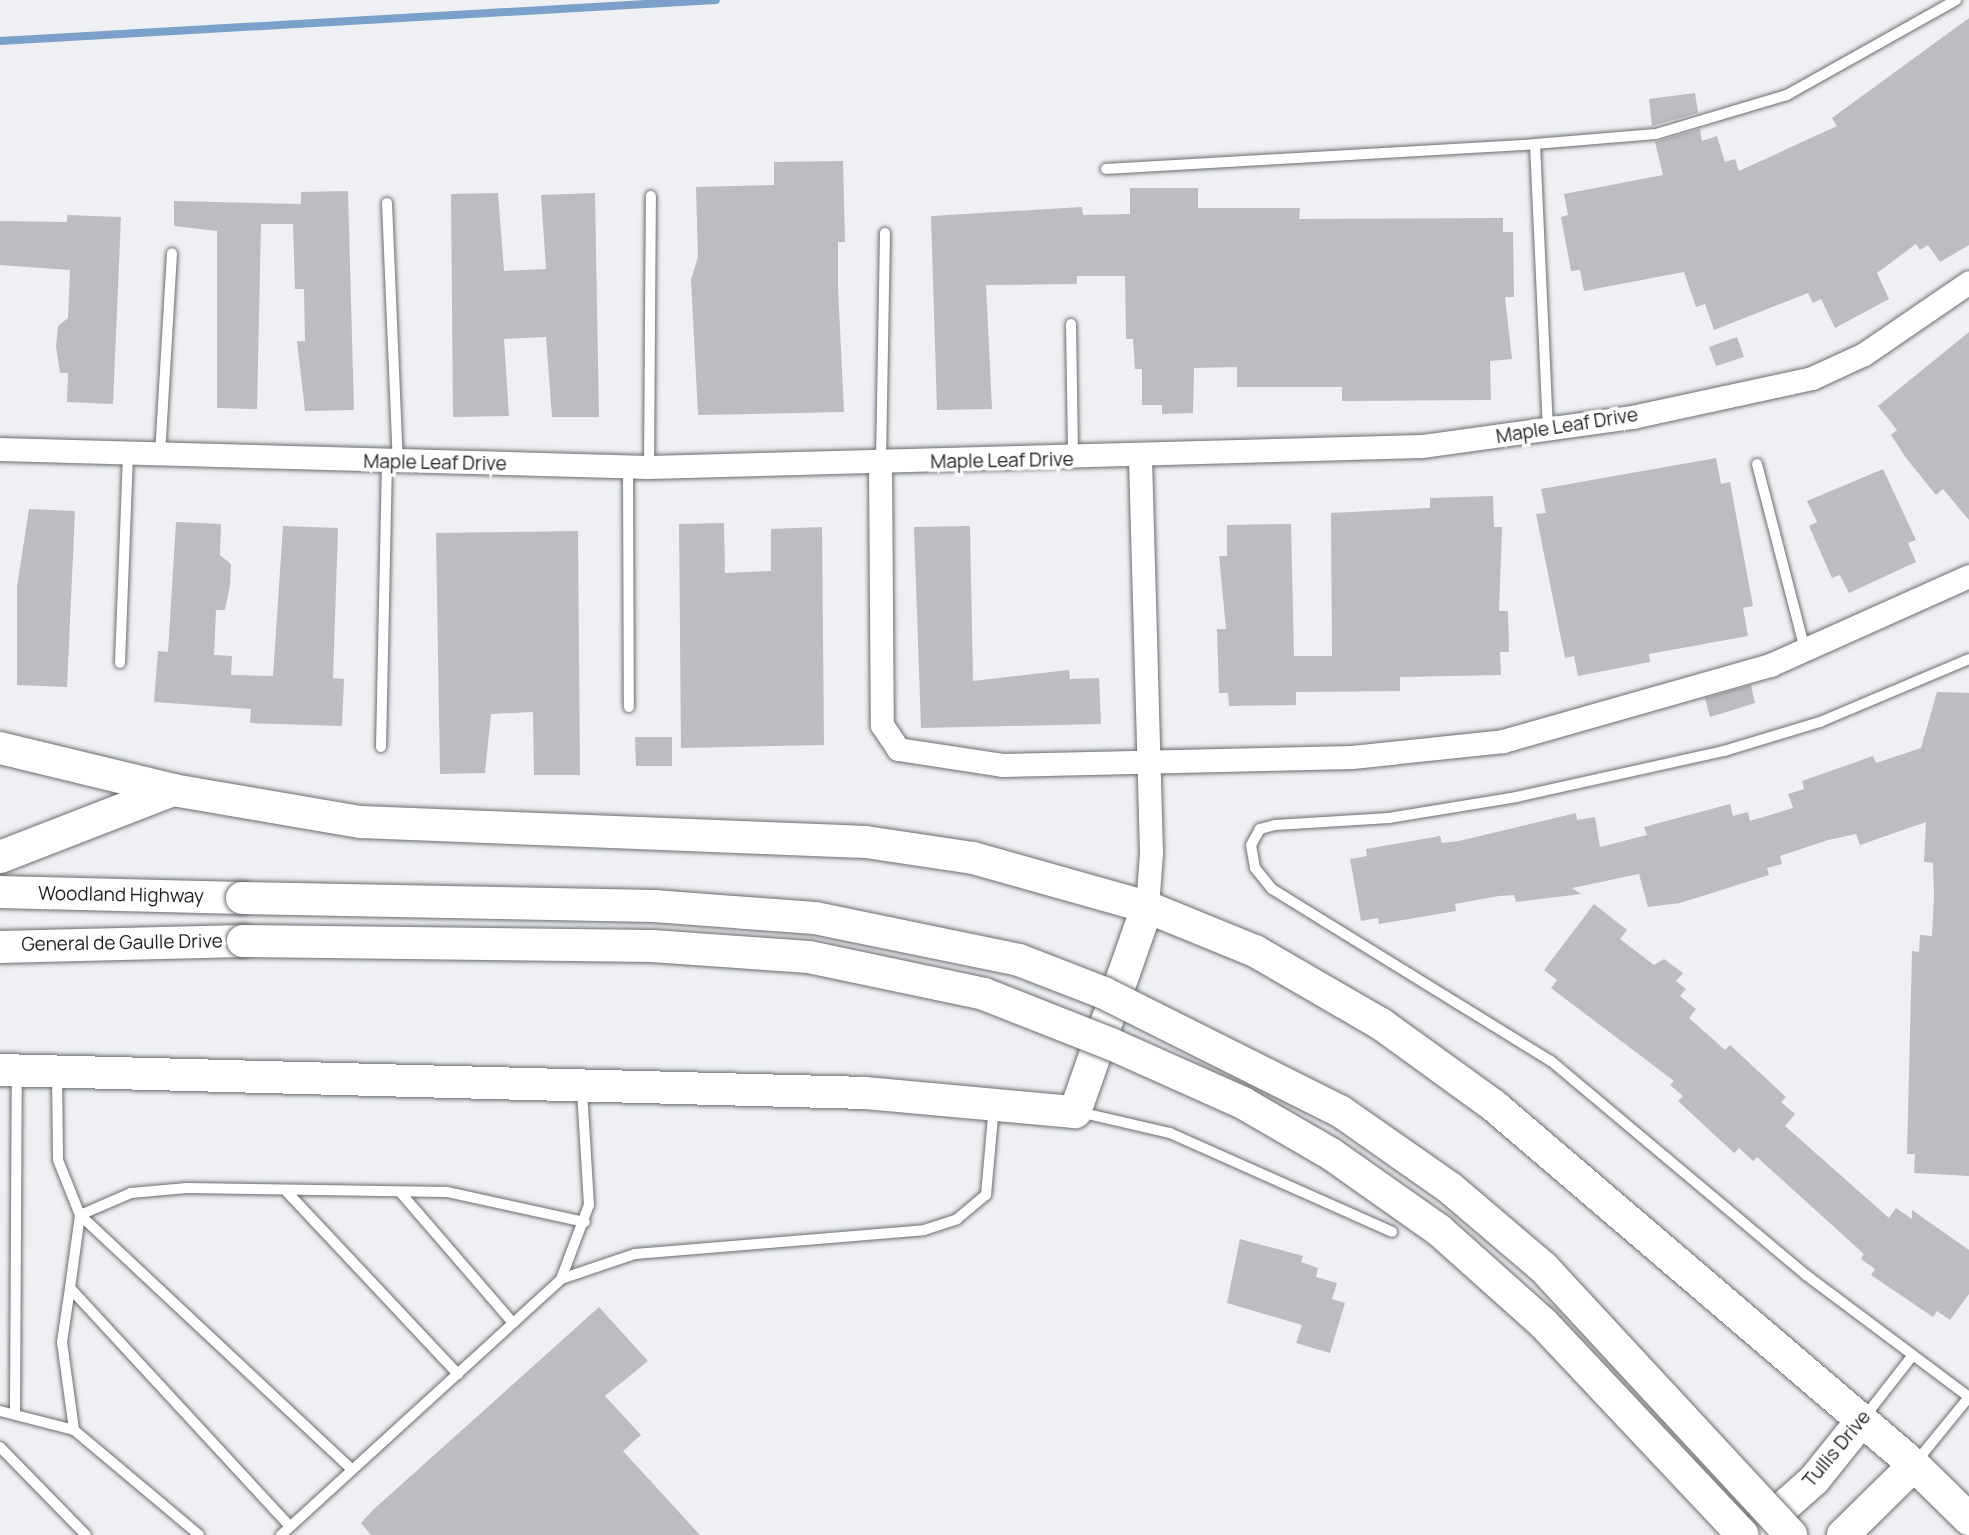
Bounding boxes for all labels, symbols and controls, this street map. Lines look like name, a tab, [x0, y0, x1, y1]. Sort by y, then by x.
street label: Maple Leaf Drive	[1494, 404, 1640, 448]
street label: Maple Leaf Drive	[930, 448, 1074, 474]
street label: Maple Leaf Drive	[363, 450, 507, 476]
street label: Woodland Highway	[38, 882, 204, 908]
street label: General de Gaulle Drive	[21, 930, 223, 956]
street label: Tullis Drive	[1798, 1406, 1876, 1492]

